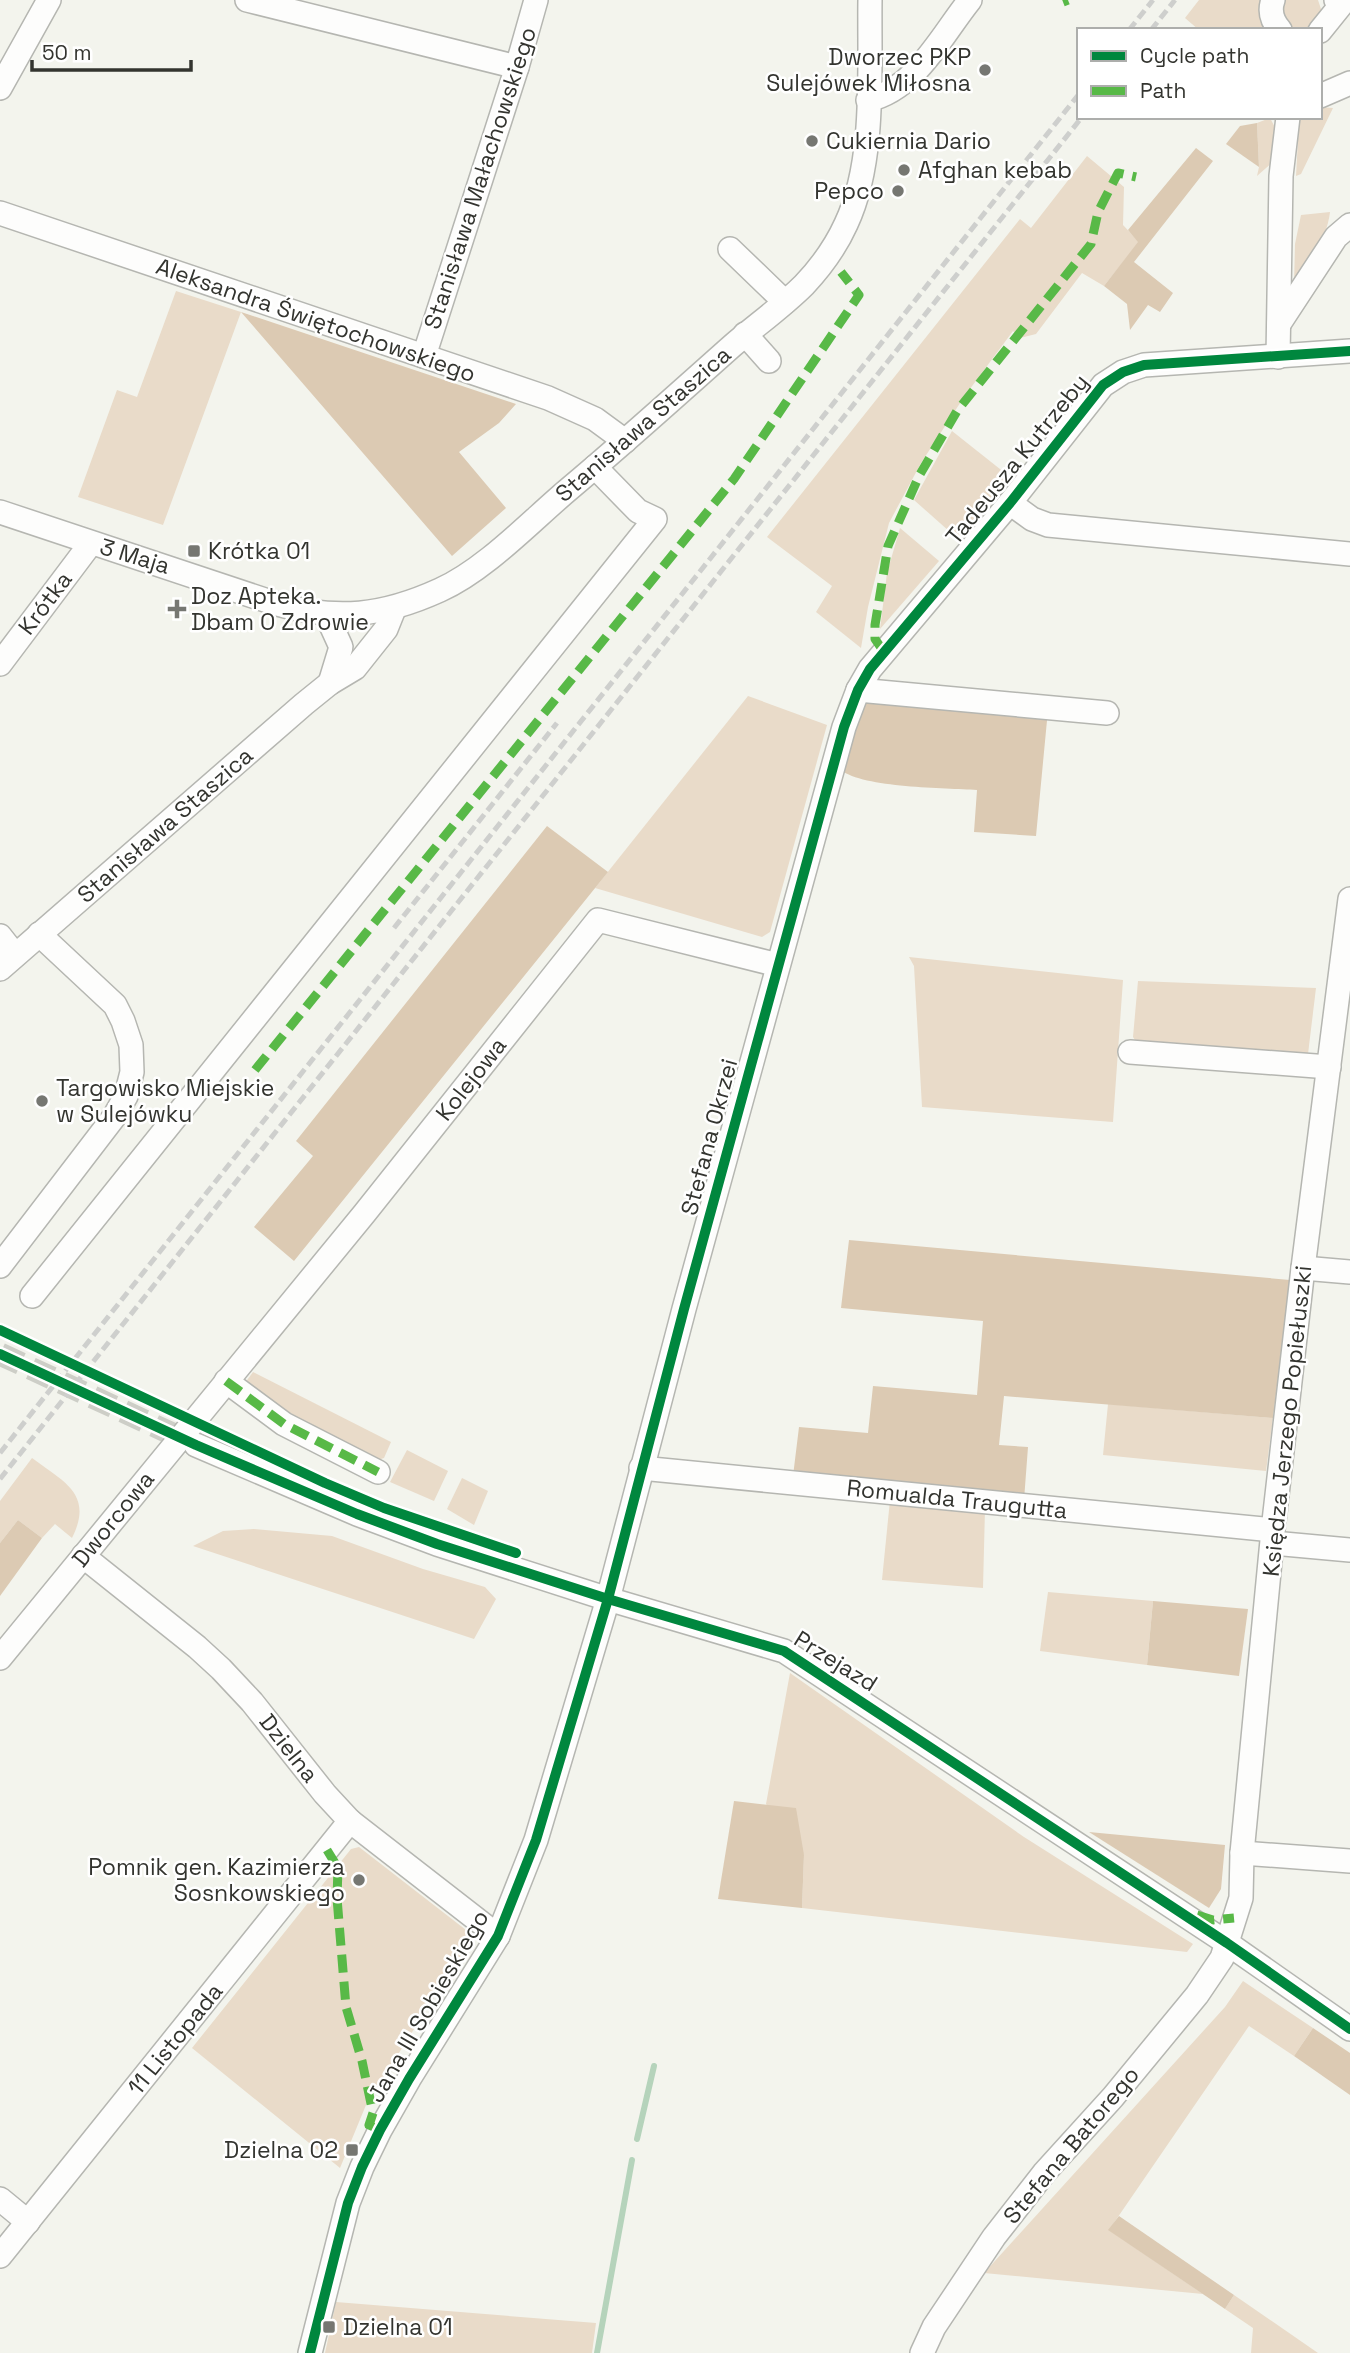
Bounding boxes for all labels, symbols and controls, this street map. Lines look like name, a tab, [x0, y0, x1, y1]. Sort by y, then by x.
street label: Stanisława Małachowskiego	[417, 23, 543, 333]
scale bar	[32, 28, 191, 72]
legend	[1077, 28, 1322, 119]
text: 50 m	[42, 39, 92, 66]
place label: Dworzec PKP Sulejówek Miłosna	[766, 42, 971, 98]
text: Cycle path	[1140, 42, 1249, 69]
marker: Dworzec PKP Sulejówek Miłosna	[977, 62, 993, 78]
text: Path	[1140, 77, 1186, 104]
place label: Cukiernia Dario	[826, 126, 991, 156]
marker: Cukiernia Dario	[804, 133, 820, 149]
place label: Afghan kebab	[918, 155, 1072, 185]
marker: Afghan kebab	[896, 162, 912, 178]
place label: Pepco	[814, 176, 884, 206]
marker: Pepco	[890, 183, 906, 199]
street label: Aleksandra Świętochowskiego	[152, 251, 480, 389]
street label: Stanisława Staszica	[549, 340, 737, 508]
street label: Tadeusza Kutrzeby	[939, 367, 1095, 551]
street label: 3 Maja	[96, 531, 174, 581]
place label: Krótka 01	[208, 536, 310, 566]
marker: Krótka 01	[186, 543, 202, 559]
street label: Krótka	[11, 565, 79, 641]
place label: Doz Apteka. Dbam O Zdrowie	[191, 581, 369, 637]
marker: Doz Apteka. Dbam O Zdrowie	[169, 601, 185, 617]
street label: Stanisława Staszica	[71, 741, 259, 909]
street label: Kolejowa	[429, 1031, 513, 1127]
street label: Stefana Okrzei	[674, 1055, 744, 1219]
place label: Targowisko Miejskie w Sulejówku	[56, 1073, 274, 1129]
marker: Targowisko Miejskie w Sulejówku	[34, 1093, 50, 1109]
street label: Księdza Jerzego Popiełuszki	[1256, 1264, 1318, 1578]
street label: Dworcowa	[65, 1465, 161, 1573]
street label: Romualda Traugutta	[845, 1472, 1069, 1526]
street label: Przejazd	[789, 1624, 883, 1698]
street label: Dzielna	[253, 1707, 325, 1789]
place label: Pomnik gen. Kazimierza Sosnkowskiego	[88, 1852, 345, 1908]
marker: Pomnik gen. Kazimierza Sosnkowskiego	[351, 1872, 367, 1888]
street label: Jana III Sobieskiego	[361, 1904, 495, 2108]
street label: 11 Listopada	[121, 1977, 229, 2101]
street label: Stefana Batorego	[996, 2060, 1146, 2230]
place label: Dzielna 02	[224, 2135, 338, 2165]
marker: Dzielna 02	[344, 2142, 360, 2158]
place label: Dzielna 01	[343, 2312, 453, 2342]
marker: Dzielna 01	[321, 2319, 337, 2335]

